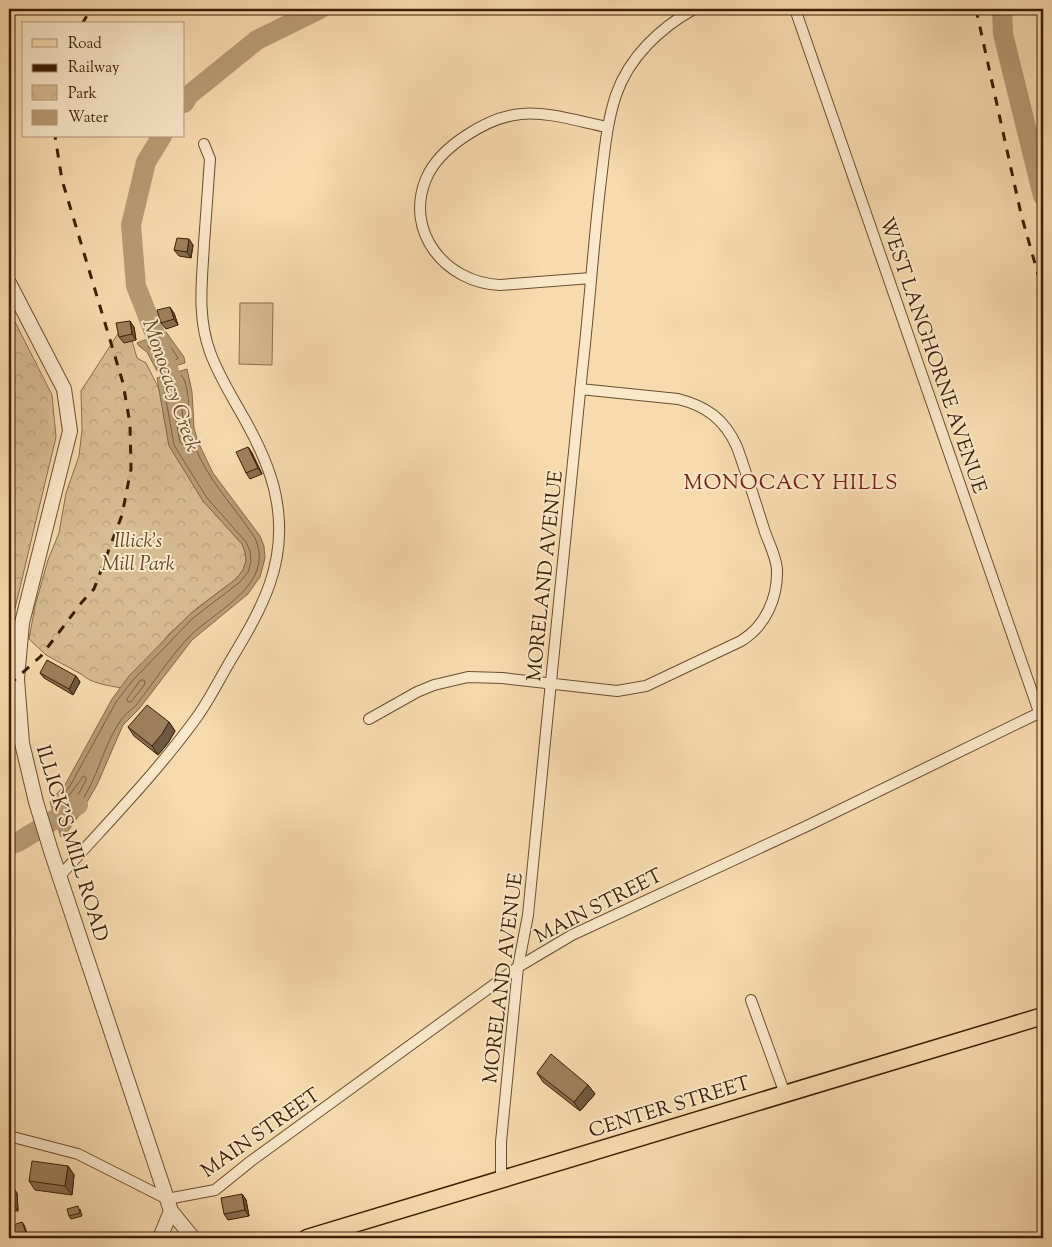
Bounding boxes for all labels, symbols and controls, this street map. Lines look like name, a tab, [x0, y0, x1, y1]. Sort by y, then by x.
legend	[22, 22, 185, 138]
text: Road	[68, 34, 102, 55]
text: Railway	[68, 58, 120, 79]
text: Park	[68, 84, 97, 105]
text: Water	[68, 108, 109, 129]
street label: WEST LANGHORNE AVENUE	[871, 214, 993, 498]
water label: Monocacy Creek	[133, 315, 207, 456]
street label: MORELAND AVENUE	[521, 469, 572, 683]
district label: MONOCACY HILLS	[683, 469, 899, 499]
park label: Illick's Mill Park	[101, 528, 175, 580]
street label: ILLICK'S MILL ROAD	[27, 742, 114, 946]
street label: MAIN STREET	[530, 863, 668, 952]
street label: MORELAND AVENUE	[477, 871, 532, 1085]
street label: CENTER STREET	[585, 1070, 754, 1147]
street label: MAIN STREET	[196, 1082, 327, 1186]

